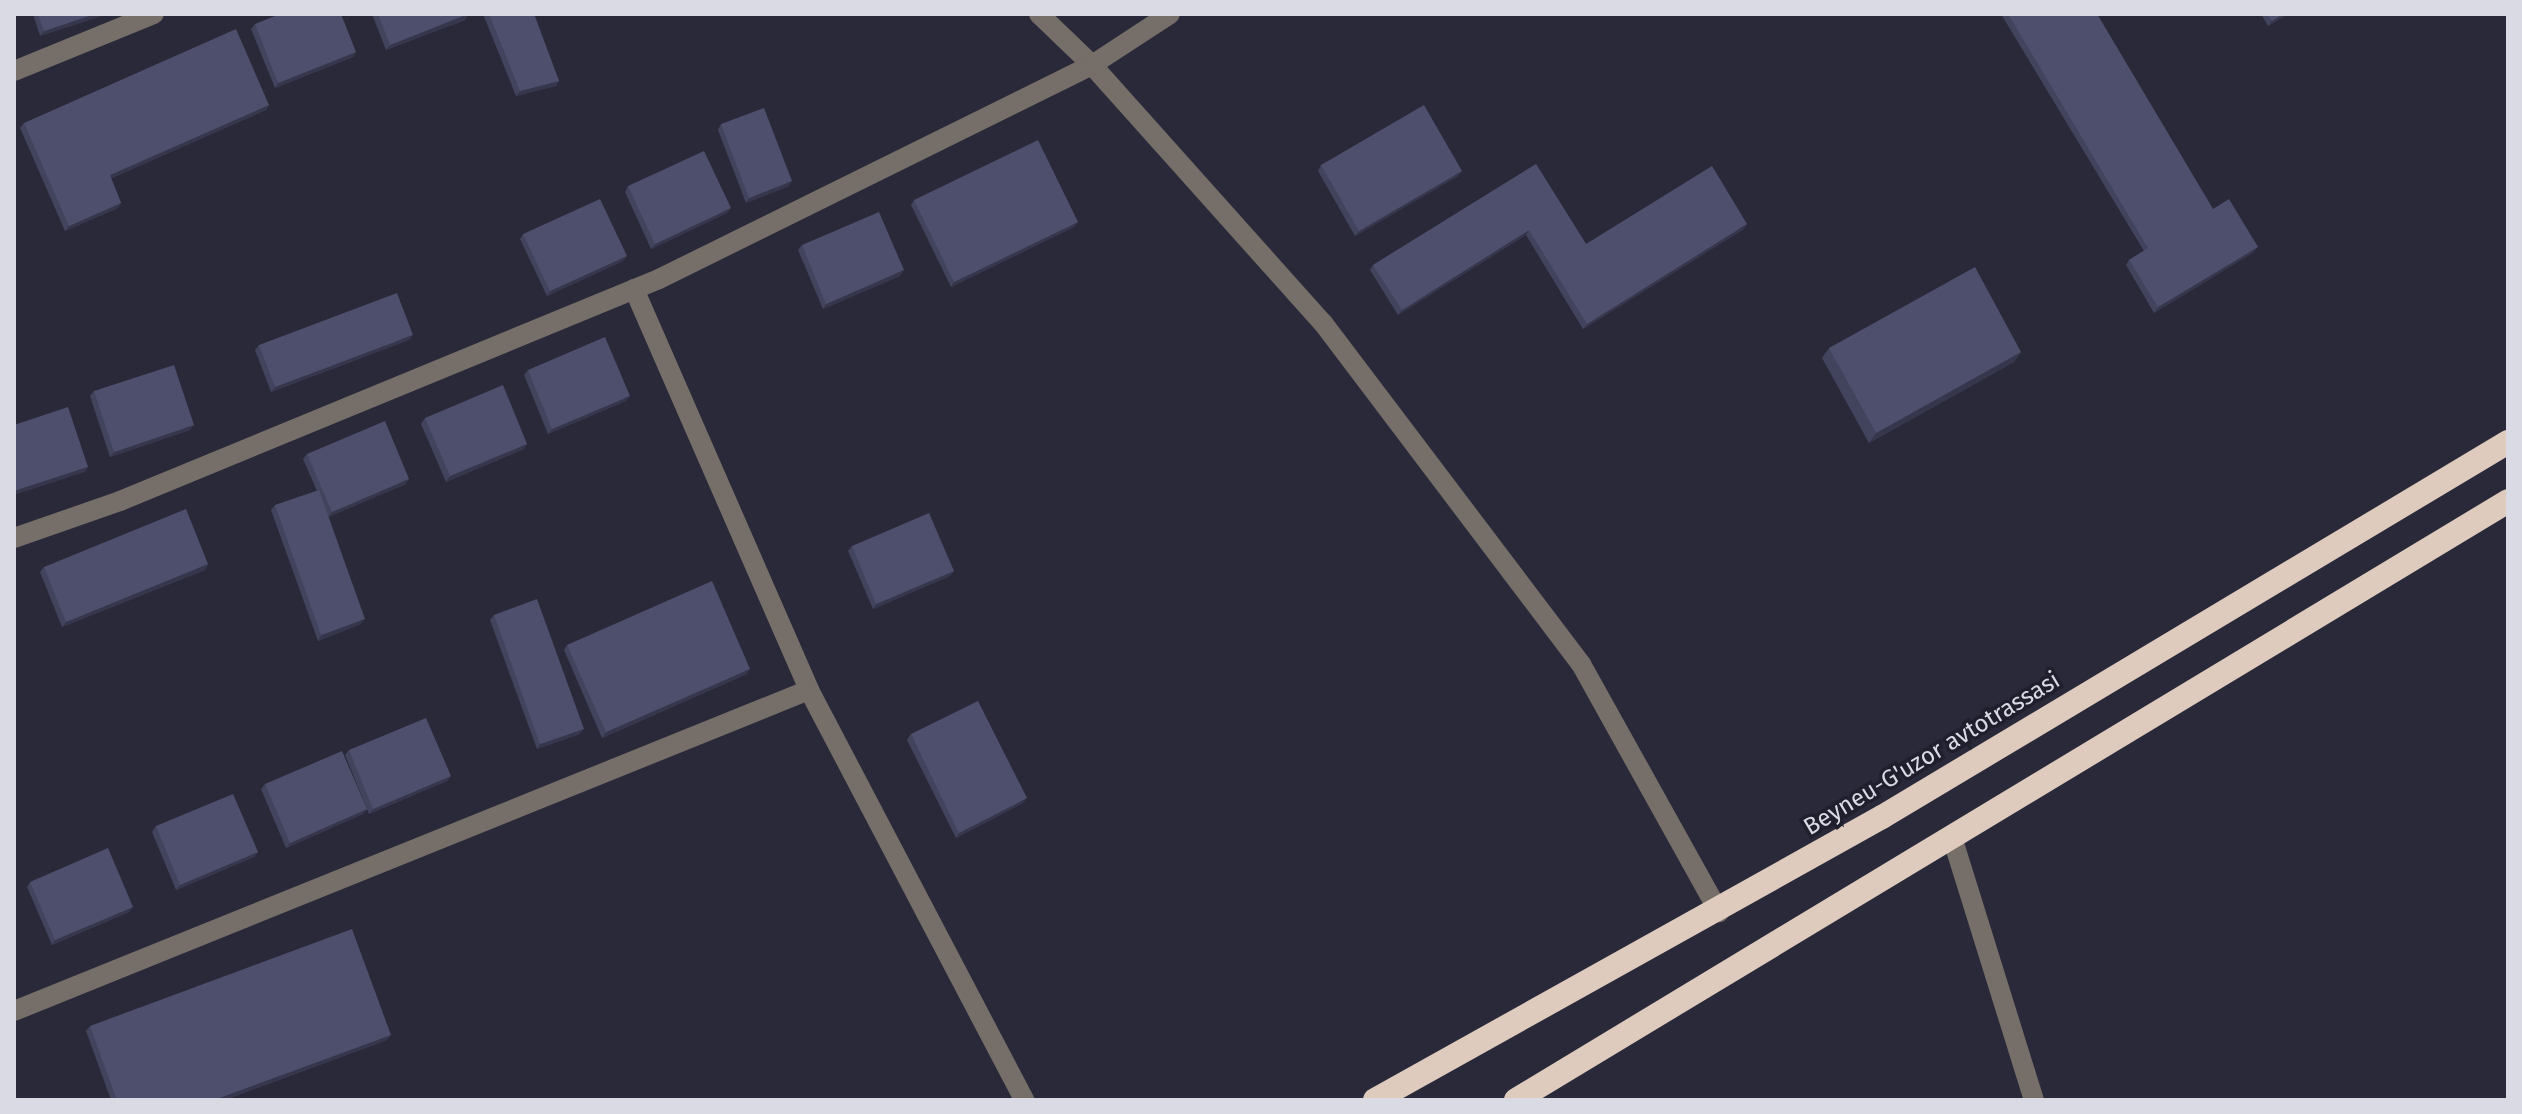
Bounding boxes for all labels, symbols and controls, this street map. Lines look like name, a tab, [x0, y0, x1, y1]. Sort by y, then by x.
street label: Beyneu-G'uzor avtotrassasi	[1799, 666, 2065, 842]

